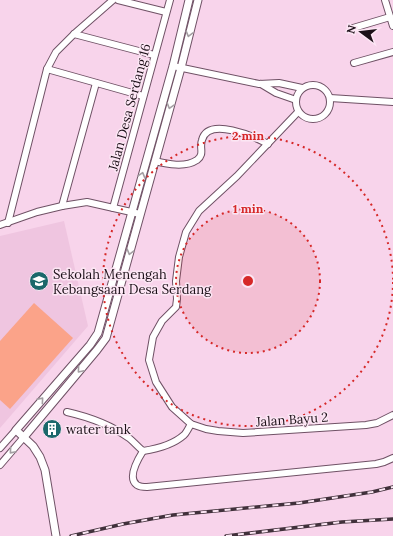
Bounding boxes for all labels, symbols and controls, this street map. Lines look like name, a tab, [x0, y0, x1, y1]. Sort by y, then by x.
north arrow	[341, 12, 381, 52]
text: N	[343, 23, 359, 35]
one-way arrow	[186, 31, 194, 37]
street label: Jalan Desa Serdang 16	[104, 42, 155, 174]
one-way arrow	[166, 102, 175, 109]
text: 2 min	[232, 128, 264, 143]
one-way arrow	[137, 171, 146, 178]
text: 1 min	[233, 201, 264, 216]
one-way arrow	[126, 248, 135, 255]
place label: Sekolah Menengah Kebangsaan Desa Serdang	[53, 266, 212, 298]
school or university icon: Sekolah Menengah Kebangsaan Desa Serdang	[28, 270, 50, 292]
centre of rings	[241, 274, 255, 288]
one-way arrow	[78, 365, 85, 372]
one-way arrow	[37, 398, 44, 405]
street label: Jalan Bayu 2	[254, 408, 329, 431]
building icon: water tank	[41, 418, 63, 440]
place label: water tank	[66, 421, 131, 438]
one-way arrow	[10, 446, 17, 453]

